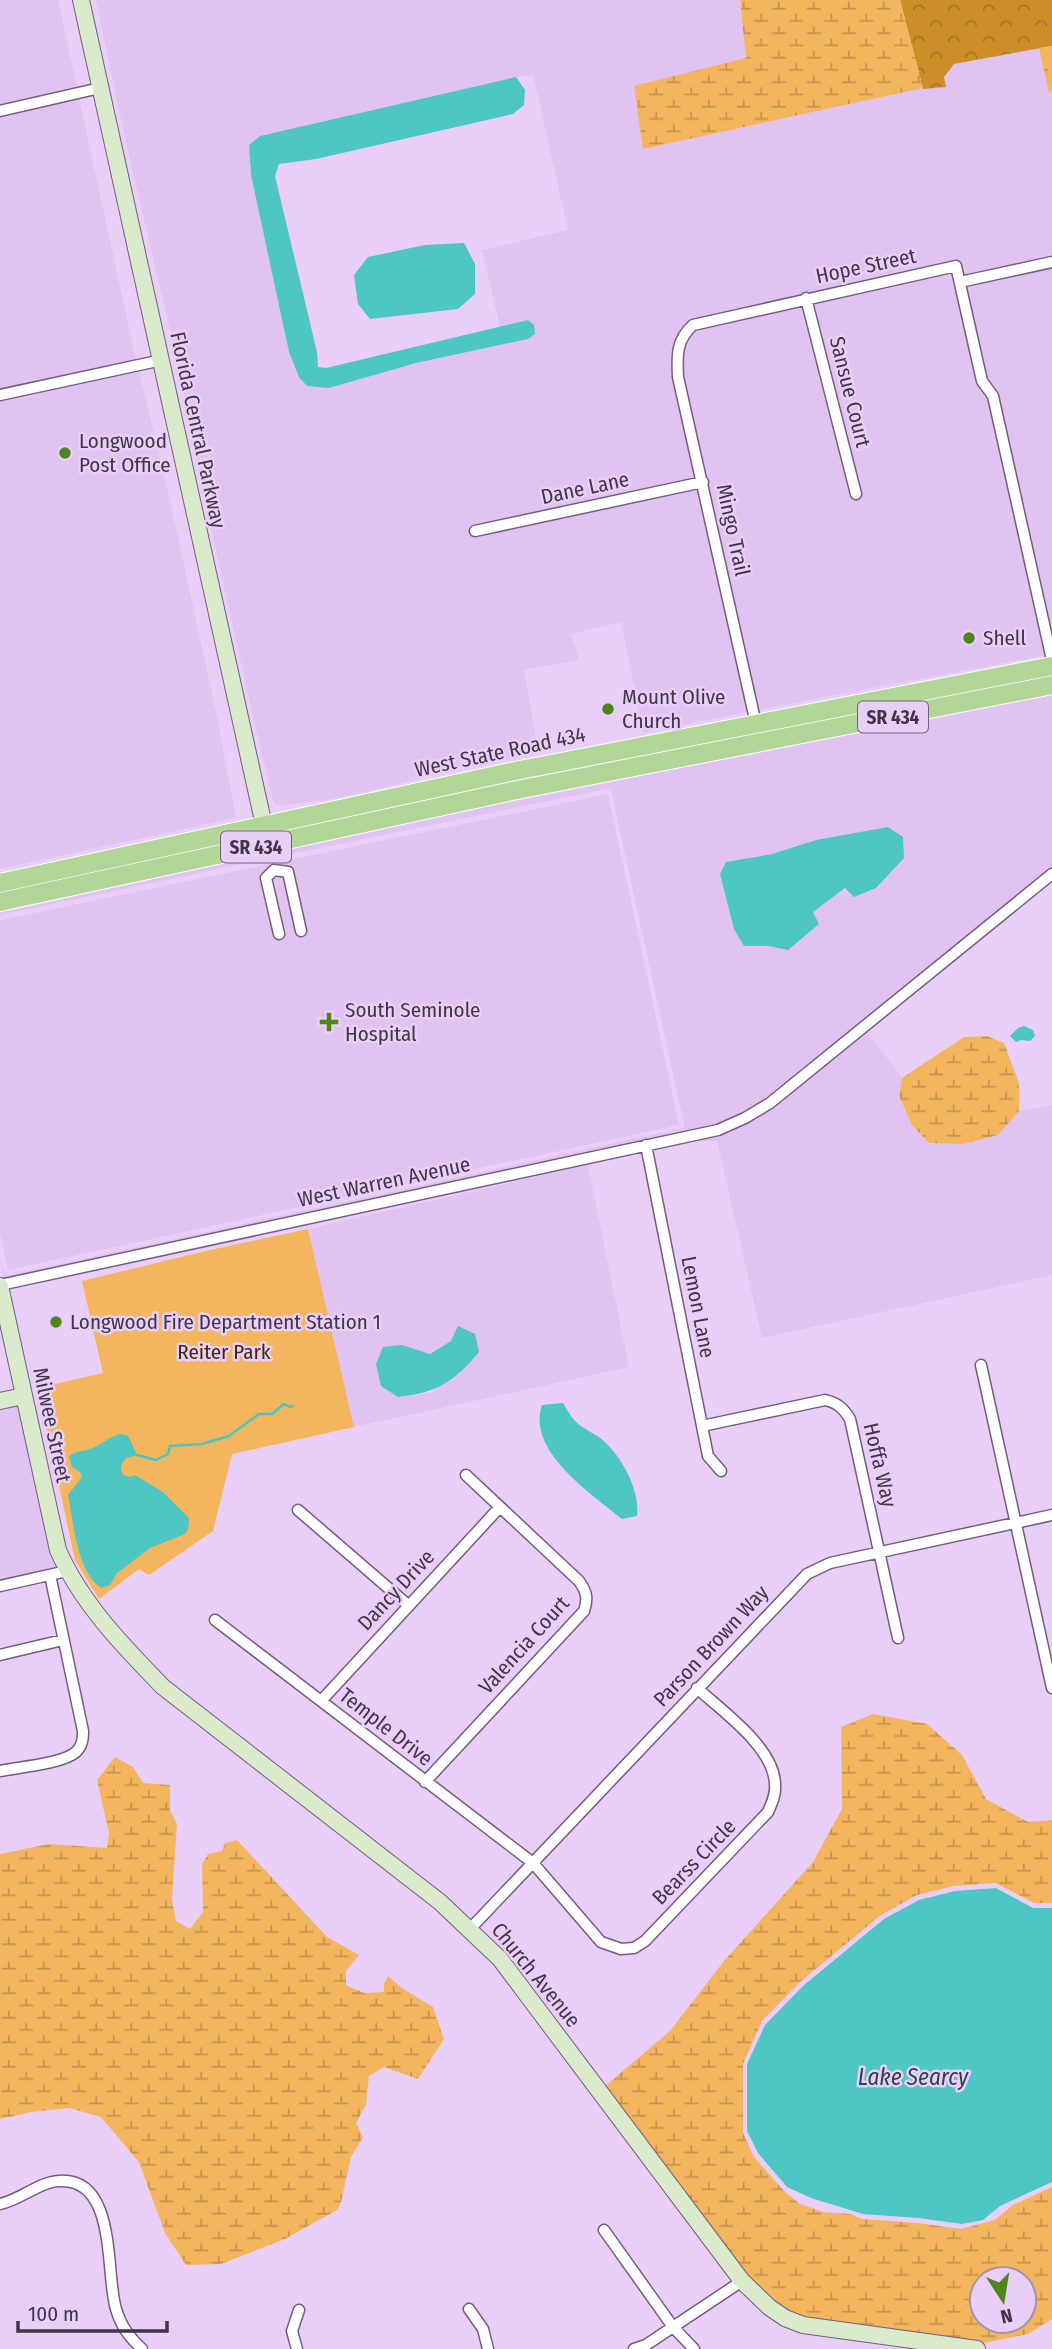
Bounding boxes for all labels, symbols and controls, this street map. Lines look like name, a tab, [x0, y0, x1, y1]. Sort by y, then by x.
street label: Hope Street	[813, 243, 919, 289]
street label: Florida Central Parkway	[164, 329, 232, 531]
street label: Sansue Court	[824, 334, 876, 450]
place label: Longwood Post Office	[79, 428, 171, 478]
marker: Longwood Post Office	[57, 445, 73, 461]
street label: Dane Lane	[539, 466, 631, 510]
street label: Mingo Trail	[711, 481, 756, 579]
place label: Shell	[983, 625, 1026, 651]
marker: Shell	[961, 630, 977, 646]
place label: Mount Olive Church	[622, 684, 726, 734]
marker: Mount Olive Church	[600, 701, 616, 717]
road number: SR 434	[858, 702, 928, 732]
street label: West State Road 434	[412, 721, 588, 783]
road number: SR 434	[221, 832, 291, 862]
place label: South Seminole Hospital	[345, 997, 480, 1047]
marker: South Seminole Hospital	[319, 1012, 339, 1032]
street label: West Warren Avenue	[295, 1151, 473, 1213]
street label: Lemon Lane	[675, 1254, 721, 1360]
place label: Longwood Fire Department Station 1	[70, 1309, 381, 1335]
marker: Longwood Fire Department Station 1	[48, 1314, 64, 1330]
park label: Reiter Park	[177, 1339, 271, 1365]
street label: Milwee Street	[27, 1365, 77, 1485]
street label: Hoffa Way	[858, 1420, 902, 1510]
street label: Dancy Drive	[352, 1544, 440, 1636]
street label: Parson Brown Way	[648, 1579, 774, 1712]
street label: Valencia Court	[473, 1591, 575, 1699]
street label: Temple Drive	[334, 1682, 438, 1772]
street label: Bearss Circle	[647, 1814, 741, 1910]
street label: Church Avenue	[486, 1917, 586, 2033]
water label: Lake Searcy	[858, 2063, 969, 2091]
north arrow	[968, 2265, 1038, 2335]
scale bar	[18, 2290, 166, 2334]
text: 100 m	[28, 2301, 79, 2327]
text: N	[998, 2304, 1014, 2329]

